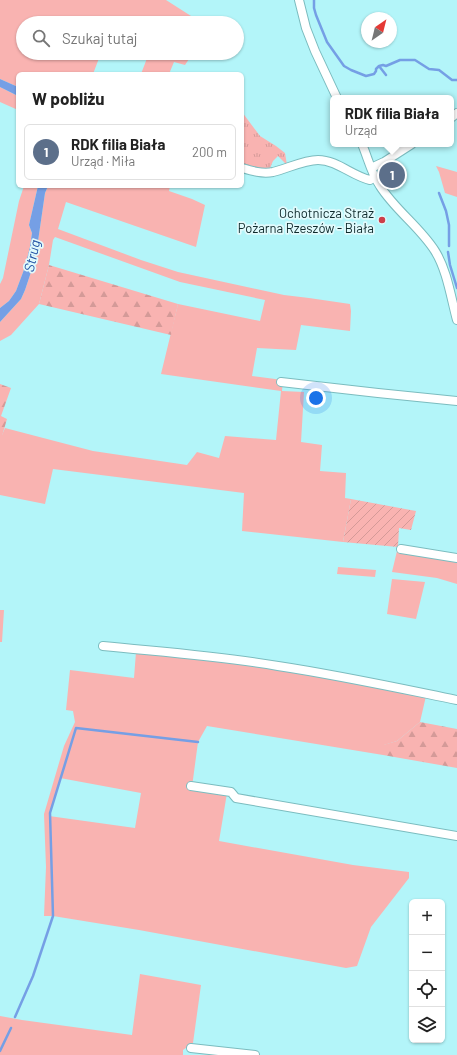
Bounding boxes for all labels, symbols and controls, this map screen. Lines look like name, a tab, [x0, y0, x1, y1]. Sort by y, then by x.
north arrow	[361, 12, 397, 48]
search box	[16, 16, 244, 60]
icon: search	[30, 27, 52, 49]
text: Szukaj tutaj	[62, 29, 138, 47]
text: W pobliżu	[32, 88, 105, 108]
popup	[330, 95, 454, 147]
text: RDK filia Biała	[345, 104, 439, 122]
text: Urząd	[345, 122, 377, 138]
text: RDK filia Biała	[71, 135, 165, 153]
text: 1	[44, 144, 48, 160]
text: 200 m	[192, 144, 227, 160]
text: Urząd · Miła	[71, 153, 135, 169]
pin: 1	[379, 160, 405, 190]
place label: Ochotnicza Straż Pożarna Rzeszów - Biała	[238, 205, 374, 236]
marker: Ochotnicza Straż Pożarna Rzeszów - Biała	[377, 215, 387, 225]
water label: Strug	[20, 238, 43, 273]
your location	[306, 388, 326, 408]
map controls	[409, 899, 445, 1043]
button: +	[409, 899, 445, 935]
button: −	[409, 935, 445, 971]
button: locate	[409, 971, 445, 1007]
button: layers	[409, 1007, 445, 1043]

